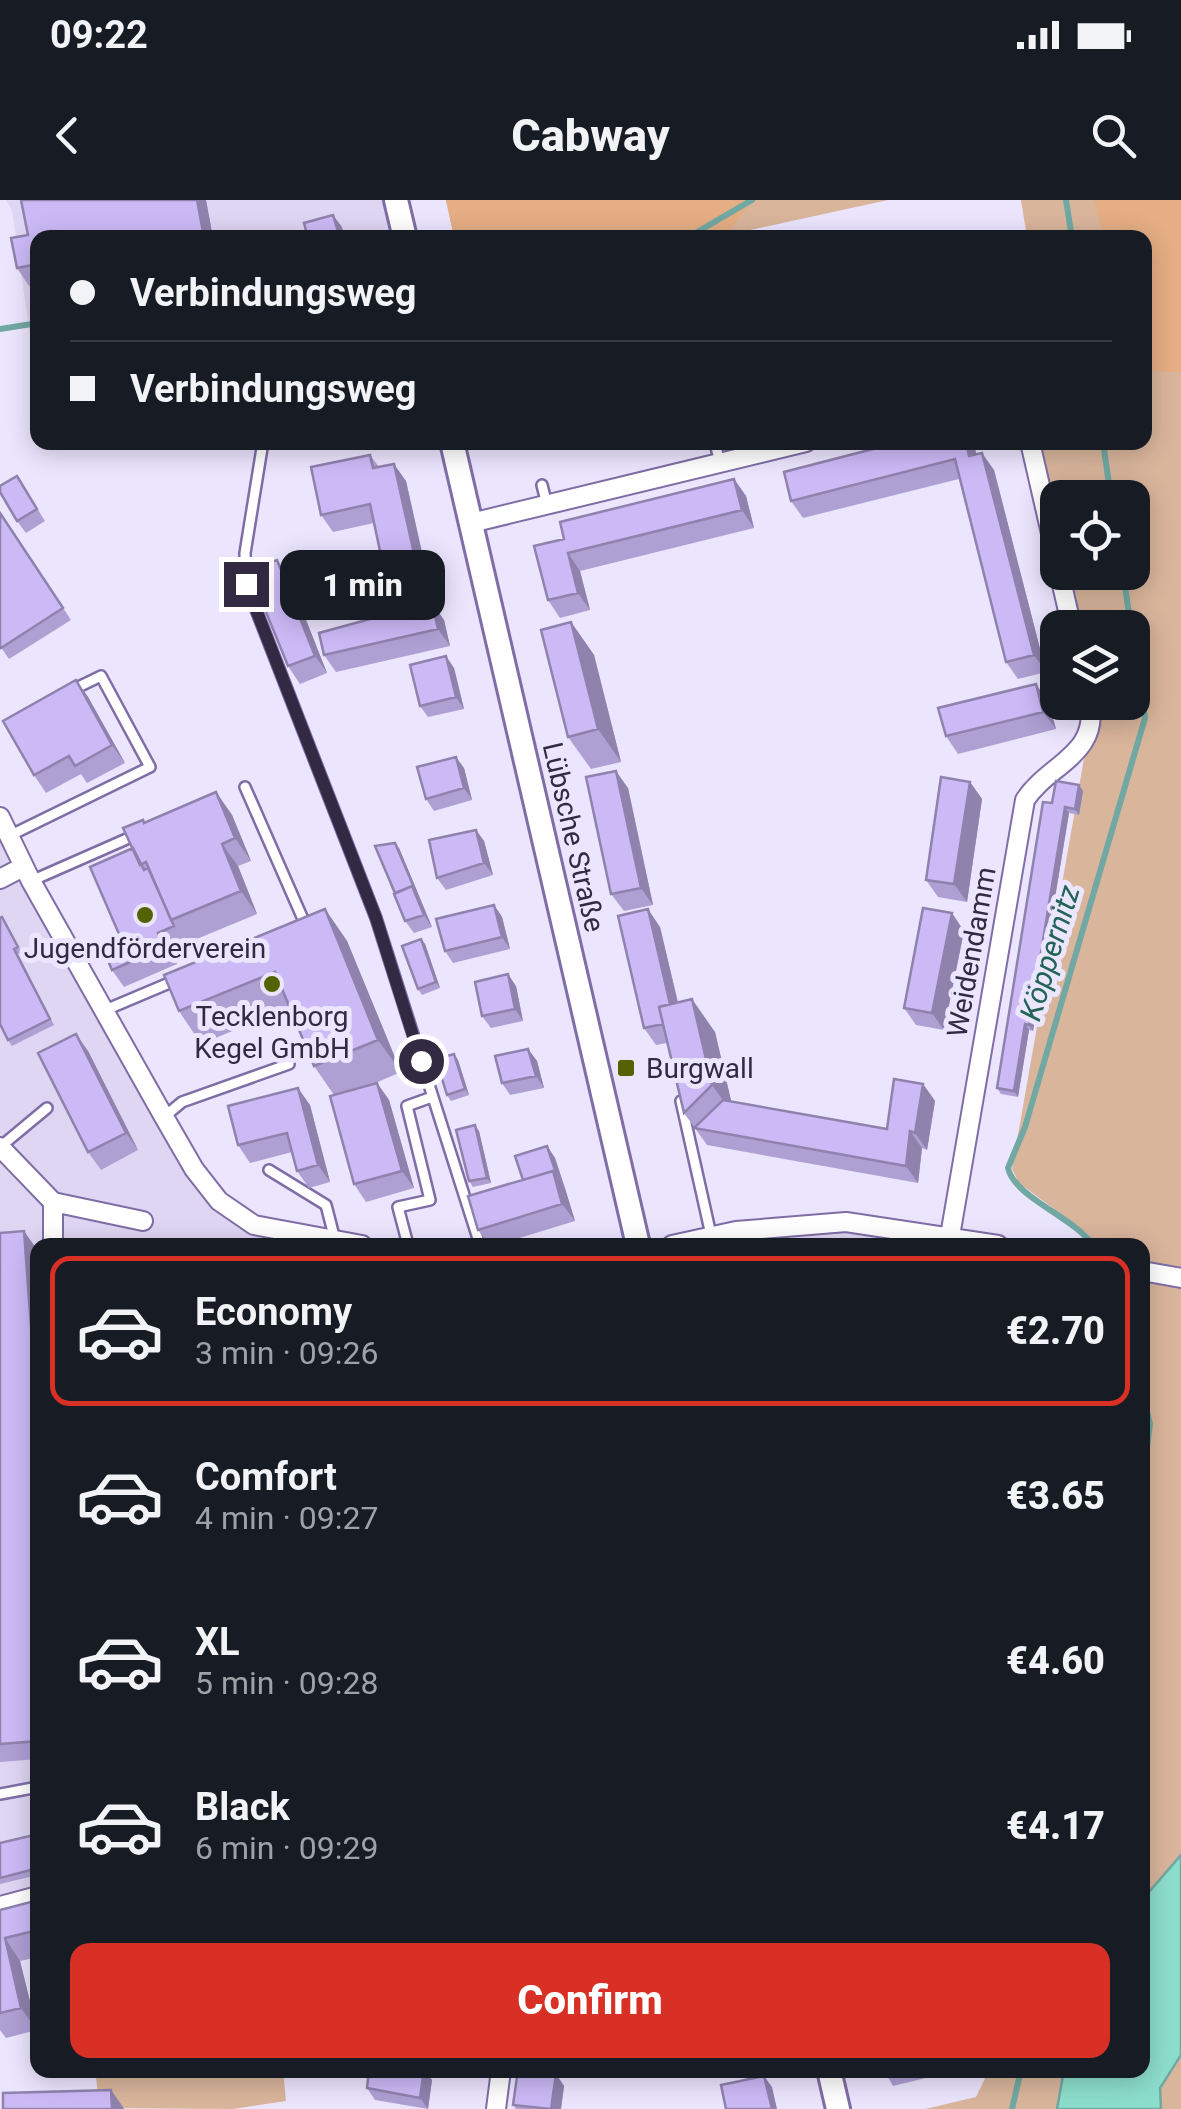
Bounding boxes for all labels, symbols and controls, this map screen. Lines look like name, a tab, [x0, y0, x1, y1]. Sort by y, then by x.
text: 09:22	[50, 13, 148, 57]
icon: back	[40, 108, 95, 163]
icon: search	[1086, 108, 1141, 163]
text: Cabway	[511, 109, 670, 162]
text: Verbindungsweg	[130, 271, 417, 315]
text: Verbindungsweg	[130, 367, 417, 411]
map controls	[1040, 480, 1150, 720]
button: locate	[1040, 480, 1150, 590]
callout: 1 min	[281, 549, 446, 619]
route end	[224, 562, 269, 607]
text: 1 min	[322, 566, 403, 604]
button: layers	[1040, 610, 1150, 720]
street label: Lübsche Straße	[536, 739, 611, 935]
street label: Weidendamm	[940, 864, 1003, 1040]
water label: Köppernitz	[1012, 880, 1087, 1025]
marker: Jugendförderverein	[134, 904, 156, 926]
place label: Jugendförderverein	[24, 932, 266, 965]
marker: Tecklenborg Kegel GmbH	[261, 973, 283, 995]
place label: Tecklenborg Kegel GmbH	[194, 1000, 350, 1065]
route start	[399, 1039, 444, 1084]
place label: Burgwall	[646, 1052, 754, 1085]
marker: Burgwall	[615, 1057, 637, 1079]
icon: car	[75, 1286, 165, 1376]
text: Economy	[195, 1290, 352, 1334]
text: €2.70	[1006, 1309, 1105, 1353]
text: 3 min · 09:26	[195, 1334, 378, 1372]
icon: car	[75, 1451, 165, 1541]
text: Comfort	[195, 1455, 337, 1499]
text: €3.65	[1006, 1474, 1105, 1518]
text: 4 min · 09:27	[195, 1499, 378, 1537]
icon: car	[75, 1616, 165, 1706]
text: XL	[195, 1620, 240, 1664]
text: €4.60	[1006, 1639, 1105, 1683]
text: 5 min · 09:28	[195, 1664, 378, 1702]
icon: car	[75, 1781, 165, 1871]
text: Black	[195, 1785, 290, 1829]
text: €4.17	[1006, 1804, 1105, 1848]
text: 6 min · 09:29	[195, 1829, 378, 1867]
button: Confirm	[70, 1943, 1110, 2058]

